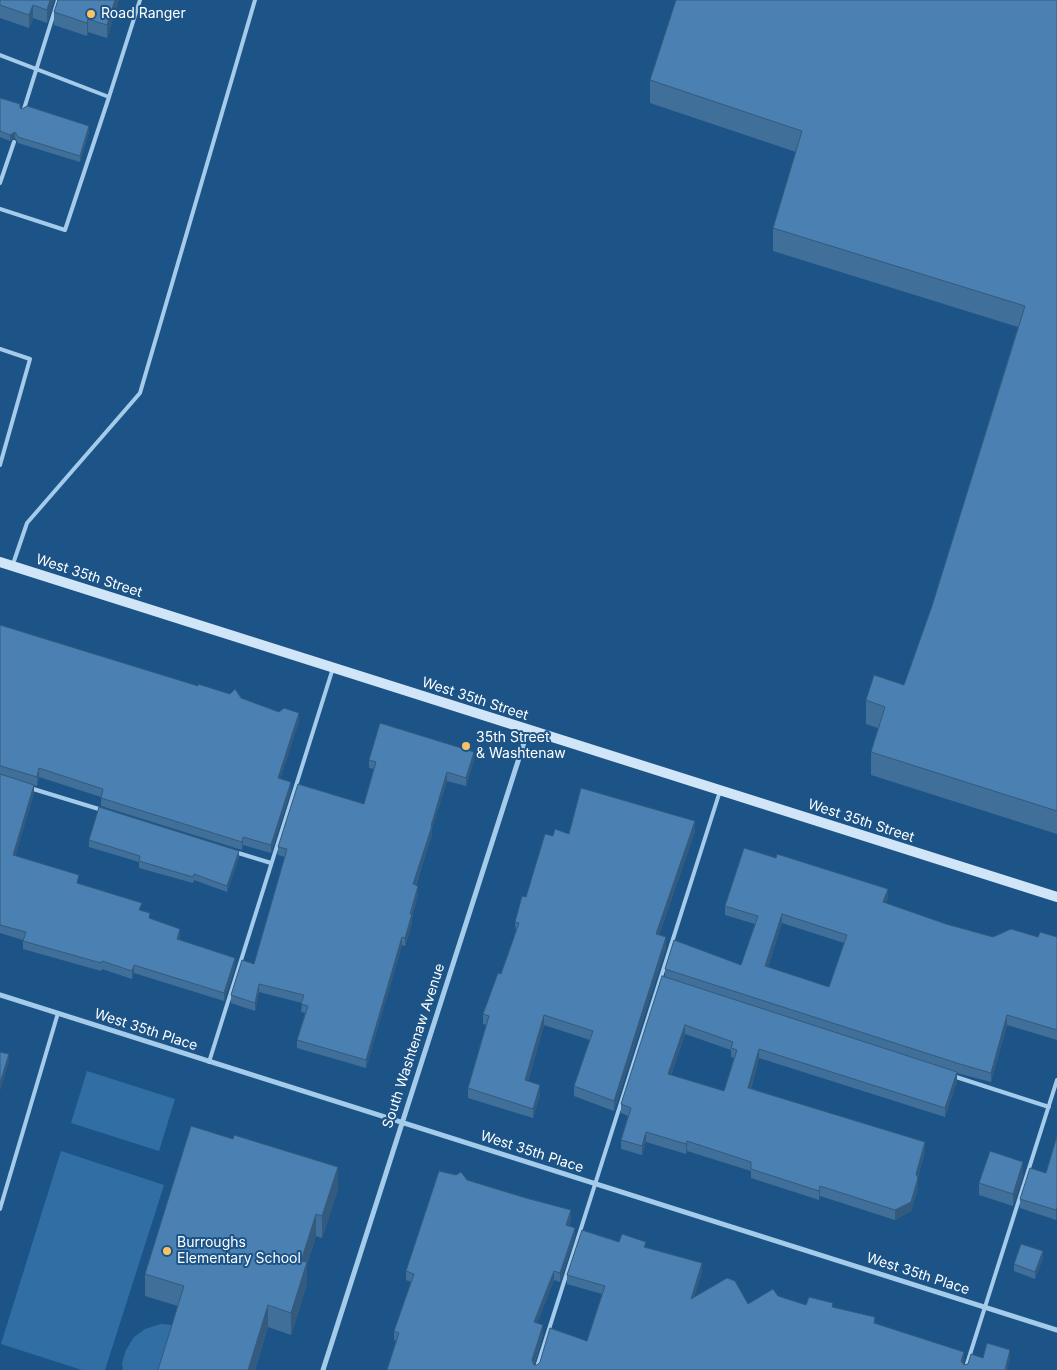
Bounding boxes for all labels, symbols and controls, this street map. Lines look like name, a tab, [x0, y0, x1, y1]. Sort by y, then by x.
place label: Road Ranger	[101, 6, 186, 22]
marker: Road Ranger	[85, 8, 97, 20]
street label: West 35th Street	[34, 551, 144, 601]
street label: West 35th Street	[420, 674, 530, 724]
place label: 35th Street & Washtenaw	[476, 730, 566, 762]
marker: 35th Street & Washtenaw	[460, 740, 472, 752]
street label: West 35th Street	[806, 796, 916, 846]
street label: South Washtenaw Avenue	[379, 961, 449, 1131]
street label: West 35th Place	[92, 1005, 200, 1055]
street label: West 35th Place	[478, 1127, 586, 1177]
place label: Burroughs Elementary School	[177, 1235, 301, 1268]
marker: Burroughs Elementary School	[161, 1245, 173, 1257]
street label: West 35th Place	[864, 1249, 972, 1299]

